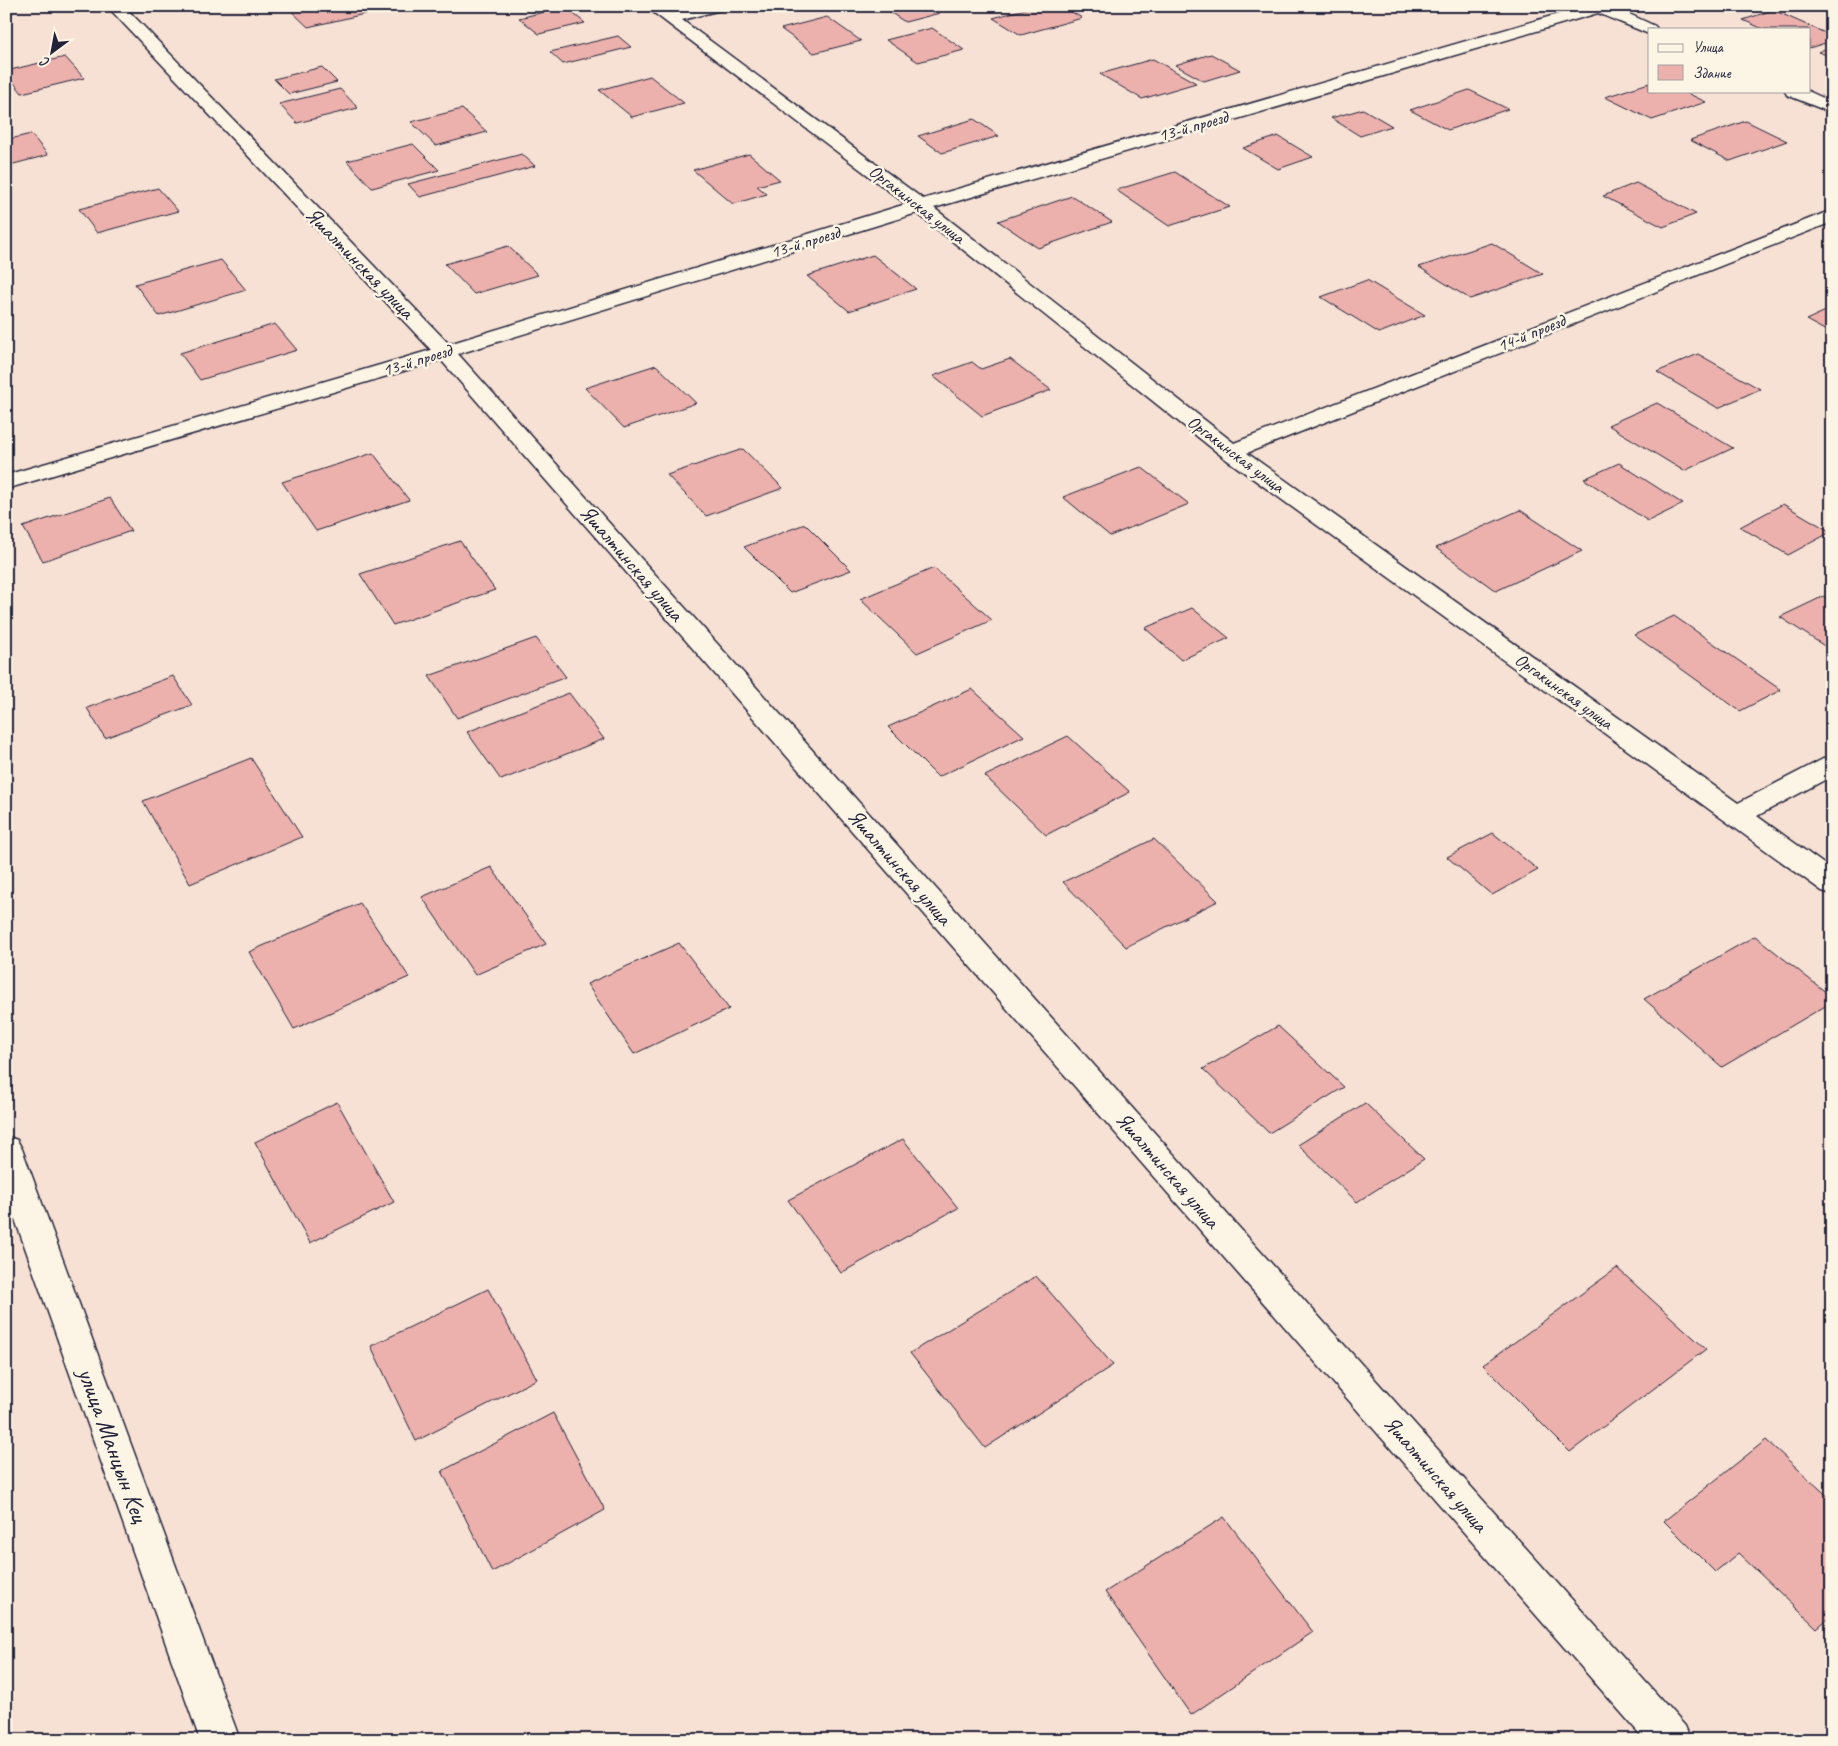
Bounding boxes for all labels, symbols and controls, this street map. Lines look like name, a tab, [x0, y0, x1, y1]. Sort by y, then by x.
north arrow	[28, 28, 78, 78]
legend	[1648, 28, 1810, 92]
text: Улица	[1693, 38, 1724, 57]
text: С	[36, 52, 53, 72]
text: Здание	[1693, 64, 1732, 83]
street label: 13-й проезд	[1156, 105, 1232, 146]
street label: Оргакинская улица	[865, 160, 970, 249]
street label: Яшалтинская улица	[300, 202, 421, 326]
street label: 13-й проезд	[768, 221, 844, 263]
street label: 14-й проезд	[1494, 309, 1570, 357]
street label: 13-й проезд	[380, 339, 456, 381]
street label: Оргакинская улица	[1183, 410, 1290, 498]
street label: Яшалтинская улица	[575, 500, 691, 628]
street label: Оргакинская улица	[1511, 648, 1618, 735]
street label: Яшалтинская улица	[843, 804, 959, 932]
street label: Яшалтинская улица	[1111, 1107, 1227, 1235]
street label: улица Манцын Кец	[70, 1361, 156, 1528]
street label: Яшалтинская улица	[1379, 1411, 1495, 1539]

